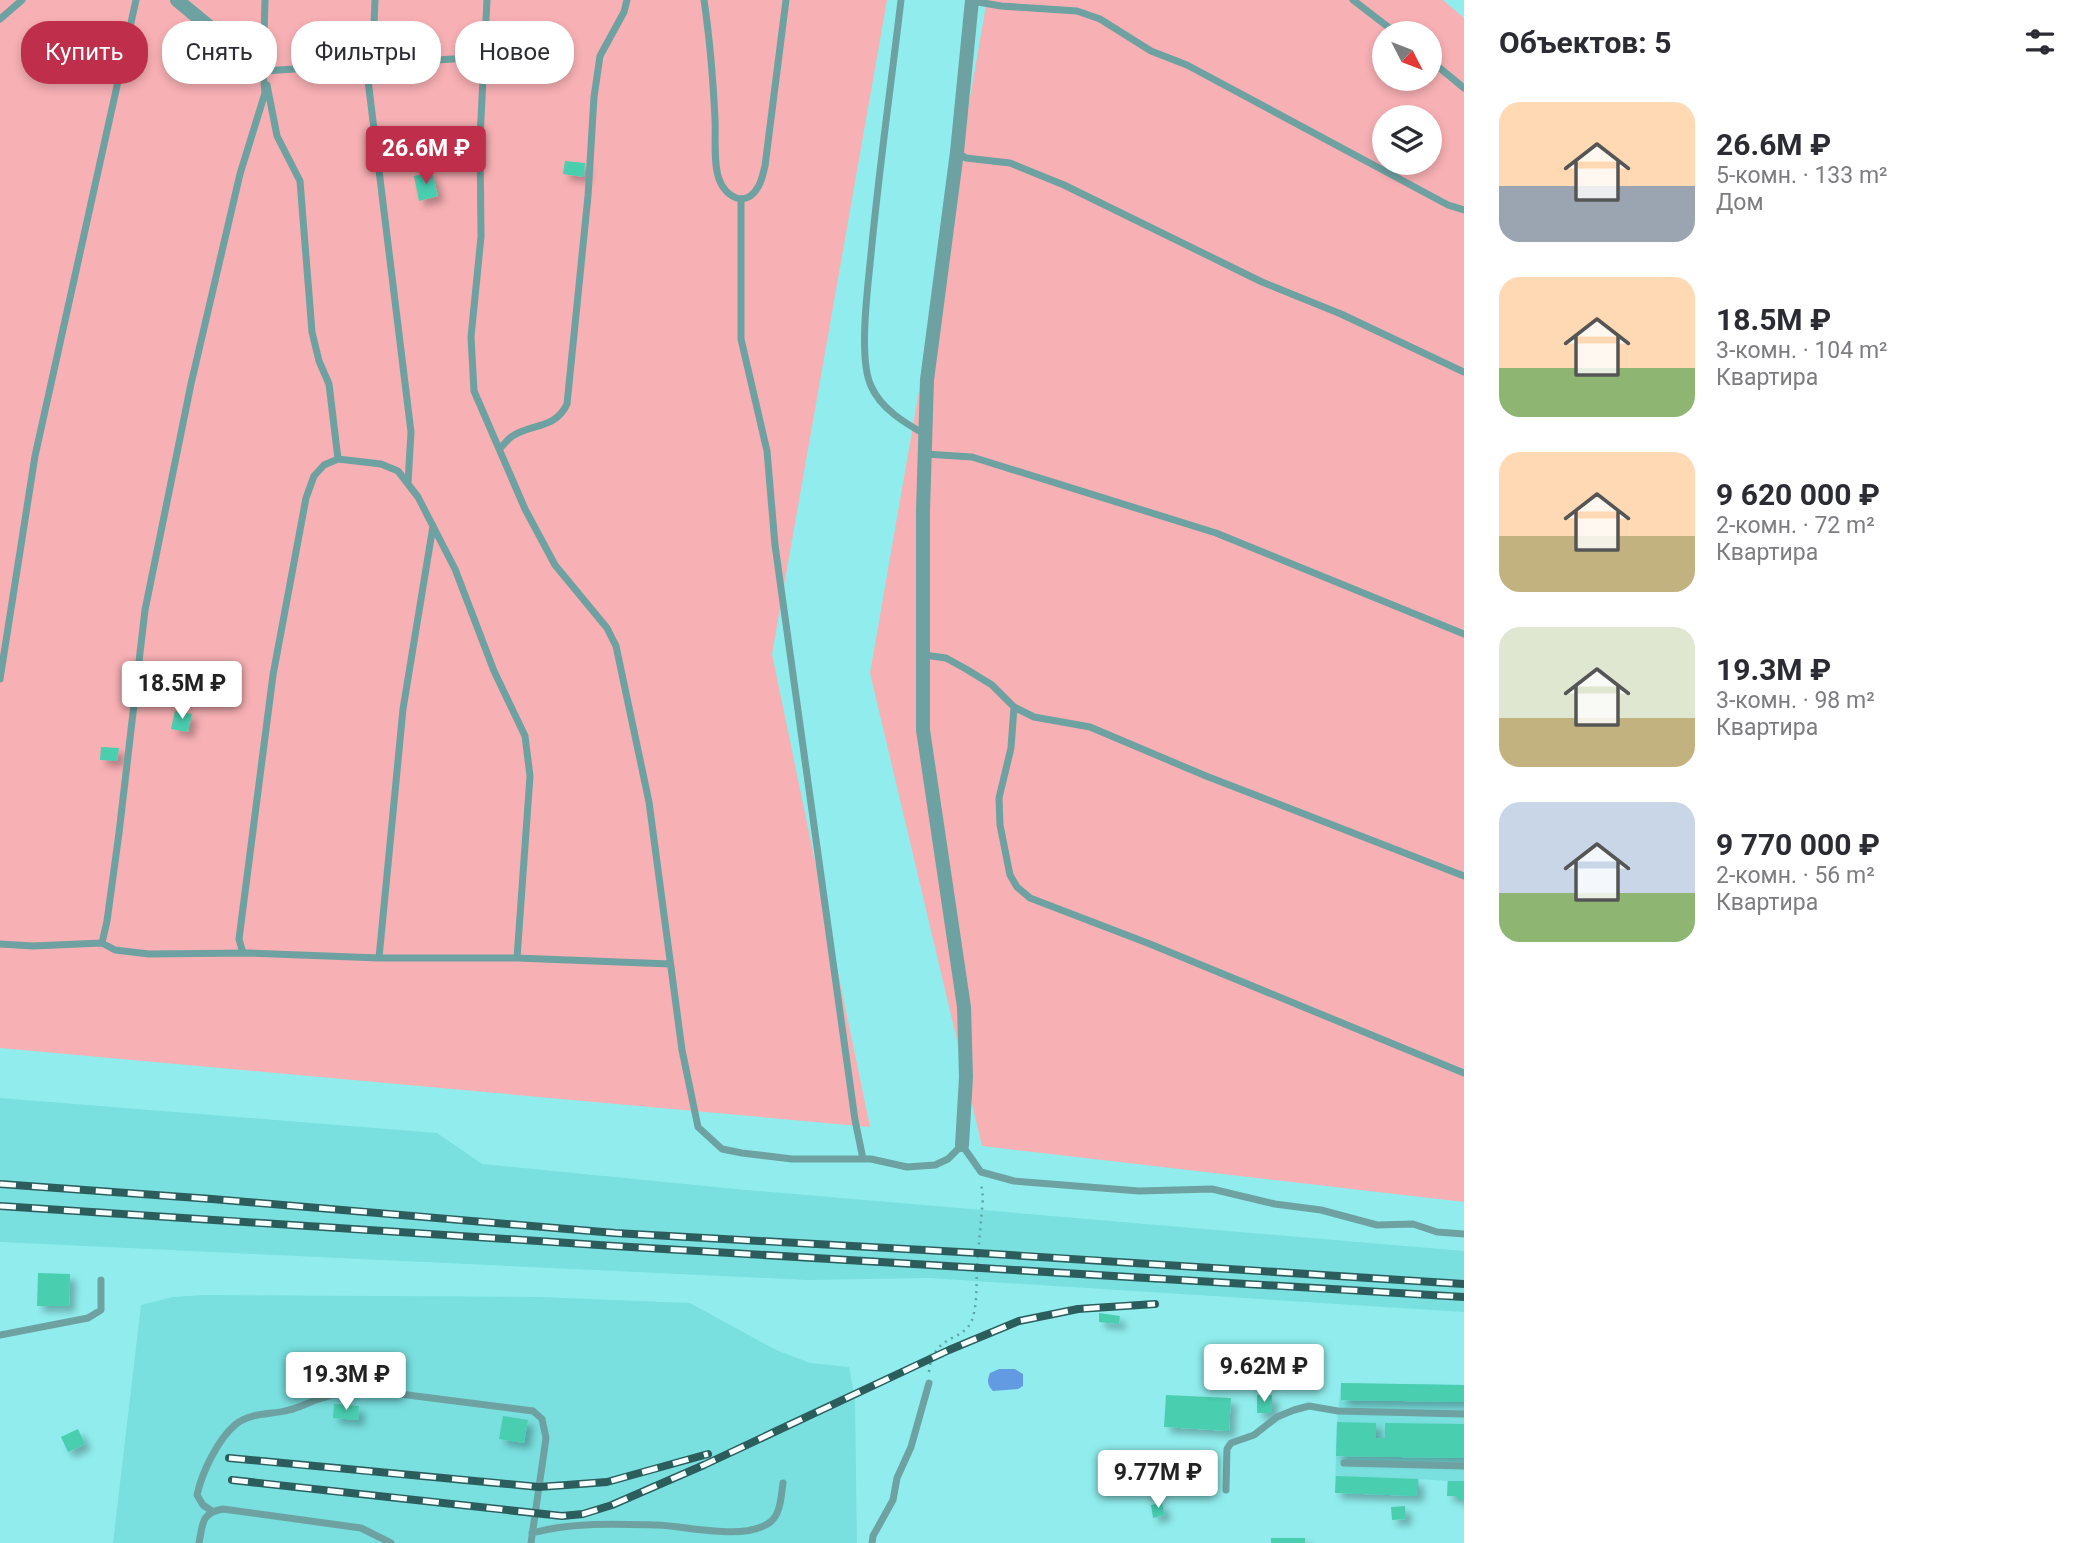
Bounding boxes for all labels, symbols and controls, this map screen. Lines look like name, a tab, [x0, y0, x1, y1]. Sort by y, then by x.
chip: Купить	[21, 21, 148, 84]
chip: Снять	[162, 21, 277, 84]
chip: Фильтры	[291, 21, 441, 84]
chip: Новое	[455, 21, 574, 84]
north arrow	[1372, 21, 1442, 91]
map controls	[1372, 21, 1442, 175]
icon: filters	[2021, 23, 2059, 61]
text: Объектов: 5	[1499, 25, 1671, 60]
button: layers	[1372, 105, 1442, 175]
pin: 26.6M ₽	[361, 127, 491, 186]
text: 26.6M ₽	[1716, 127, 1831, 162]
icon: home	[1555, 130, 1639, 214]
text: 26.6M ₽	[382, 135, 470, 162]
text: 5-комн. · 133 m²	[1716, 162, 1888, 189]
text: Дом	[1716, 189, 1763, 216]
text: 18.5M ₽	[1716, 302, 1831, 337]
icon: home	[1555, 305, 1639, 389]
text: 3-комн. · 104 m²	[1716, 337, 1888, 364]
text: Квартира	[1716, 364, 1818, 391]
text: 9 620 000 ₽	[1716, 477, 1880, 512]
icon: home	[1555, 480, 1639, 564]
text: 2-комн. · 72 m²	[1716, 512, 1875, 539]
text: Квартира	[1716, 539, 1818, 566]
text: 19.3M ₽	[1716, 652, 1831, 687]
icon: home	[1555, 655, 1639, 739]
pin: 18.5M ₽	[117, 662, 247, 721]
text: 18.5M ₽	[138, 670, 226, 697]
text: 3-комн. · 98 m²	[1716, 687, 1875, 714]
text: Квартира	[1716, 714, 1818, 741]
text: 9 770 000 ₽	[1716, 827, 1880, 862]
icon: home	[1555, 830, 1639, 914]
text: 2-комн. · 56 m²	[1716, 862, 1875, 889]
text: Квартира	[1716, 889, 1818, 916]
pin: 9.62M ₽	[1199, 1344, 1329, 1404]
pin: 19.3M ₽	[281, 1352, 411, 1412]
text: 9.62M ₽	[1220, 1353, 1308, 1380]
text: 19.3M ₽	[302, 1361, 390, 1388]
pin: 9.77M ₽	[1093, 1450, 1223, 1510]
text: 9.77M ₽	[1114, 1459, 1202, 1486]

